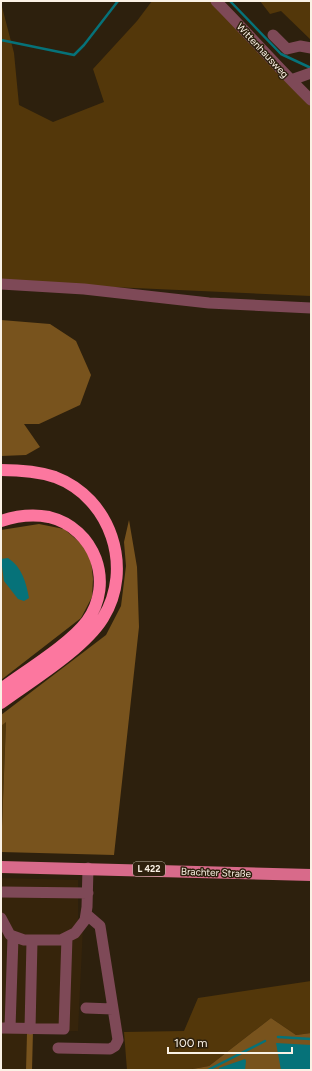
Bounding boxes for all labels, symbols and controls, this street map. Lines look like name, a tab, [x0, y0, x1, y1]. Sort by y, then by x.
street label: Wittenhausweg	[234, 20, 292, 81]
road number: L 422	[133, 862, 165, 876]
street label: Brachter Straße	[181, 865, 252, 880]
scale bar	[168, 1029, 292, 1055]
text: 100 m	[174, 1036, 208, 1050]

